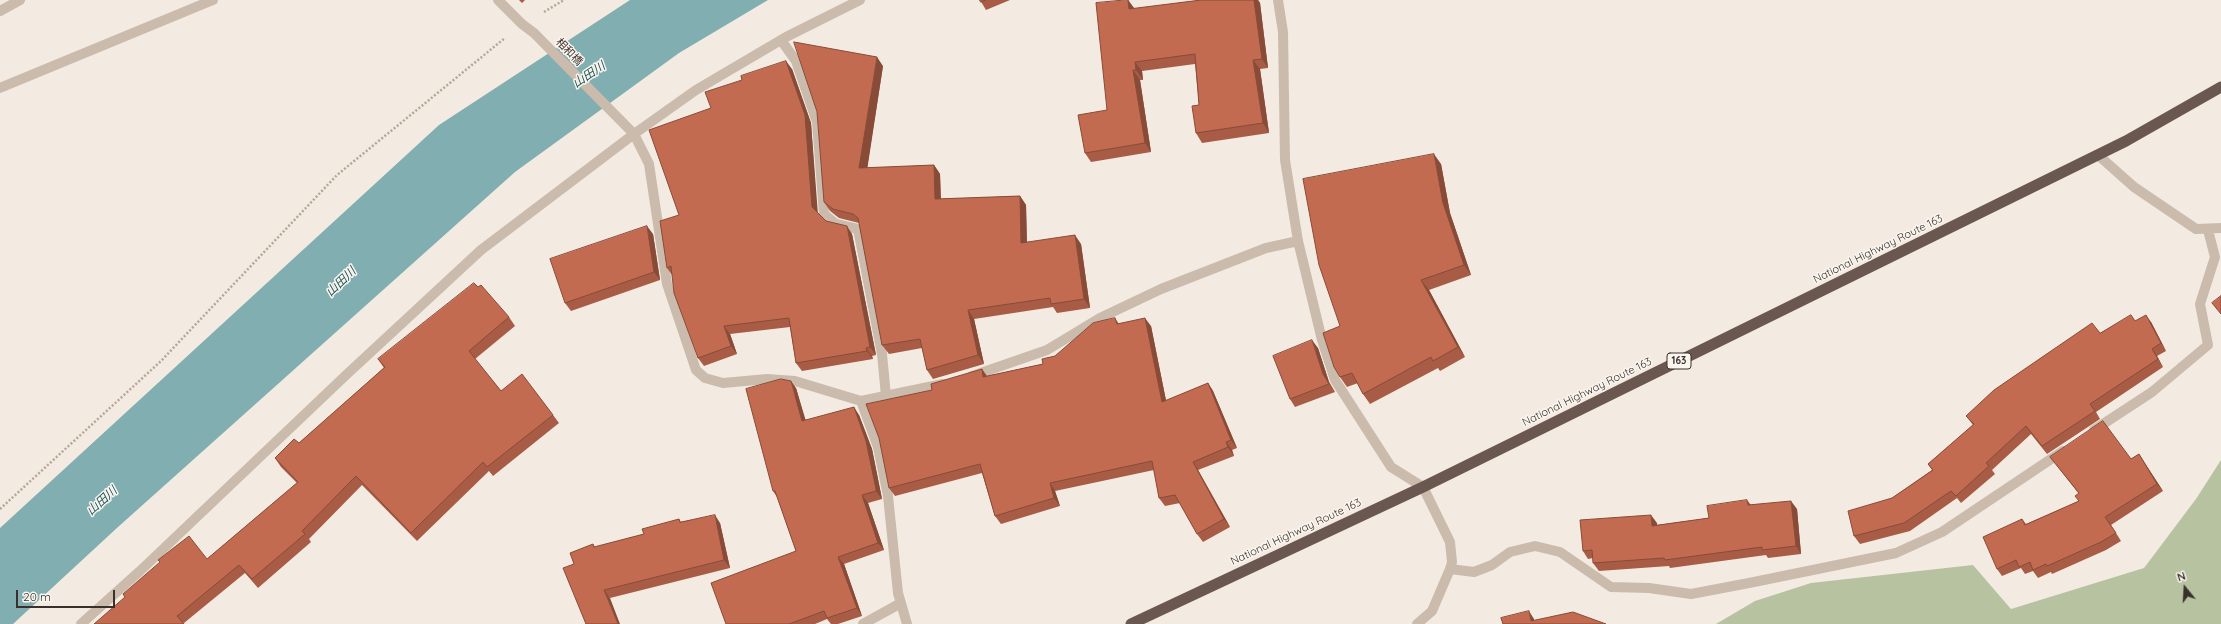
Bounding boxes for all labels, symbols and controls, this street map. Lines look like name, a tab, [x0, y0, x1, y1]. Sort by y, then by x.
street label: 相和橋	[553, 36, 585, 68]
water label: 山田川	[570, 59, 608, 91]
street label: National Highway Route 163	[1811, 212, 1945, 286]
water label: 山田川	[323, 264, 359, 300]
road number: 163	[1667, 353, 1691, 369]
street label: National Highway Route 163	[1520, 355, 1654, 429]
water label: 山田川	[84, 484, 120, 518]
street label: National Highway Route 163	[1229, 496, 1363, 568]
north arrow	[2165, 568, 2205, 608]
text: N	[2175, 569, 2187, 584]
scale bar	[18, 582, 117, 608]
text: 20 m	[23, 589, 51, 604]

